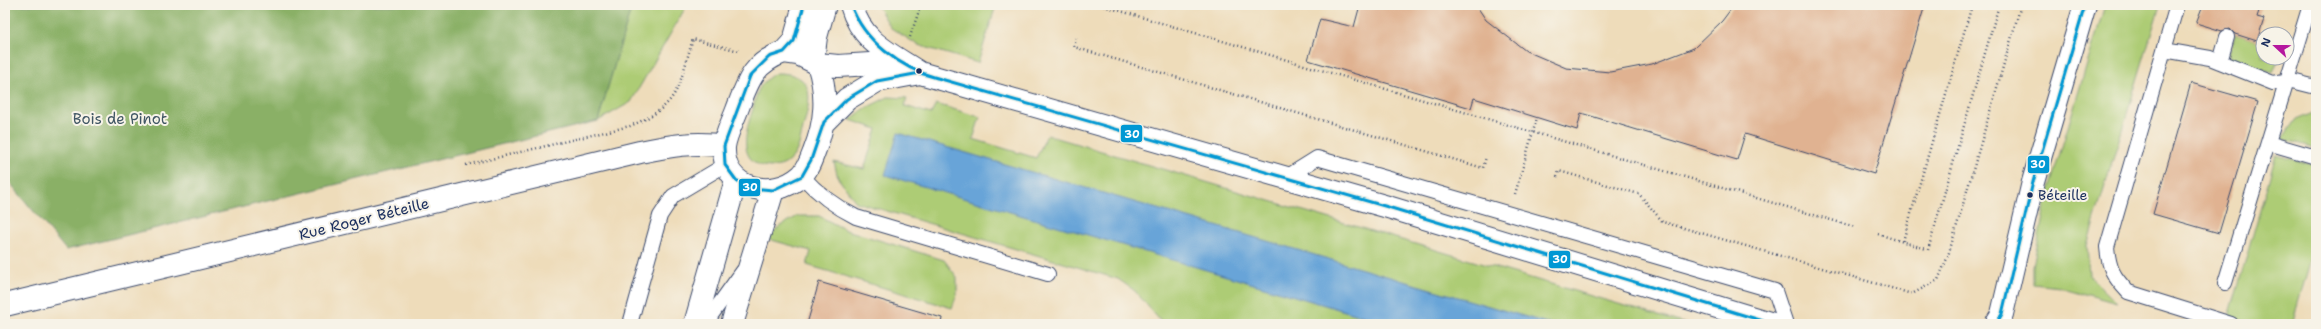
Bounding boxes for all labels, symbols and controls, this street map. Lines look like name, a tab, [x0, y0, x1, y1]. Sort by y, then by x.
north arrow	[2255, 26, 2295, 66]
text: N	[2258, 35, 2275, 49]
unlabelled marker	[914, 66, 924, 76]
park label: Bois de Pinot	[73, 109, 167, 129]
line badge: 30	[1120, 124, 1143, 143]
text: 30	[1124, 127, 1140, 142]
line badge: 30	[2027, 155, 2050, 174]
text: 30	[2030, 157, 2046, 172]
line badge: 30	[738, 178, 761, 197]
text: 30	[742, 180, 758, 195]
place label: Béteille	[2038, 186, 2087, 204]
marker: Béteille	[2025, 190, 2035, 200]
street label: Rue Roger Béteille	[297, 193, 431, 245]
line badge: 30	[1548, 250, 1571, 269]
text: 30	[1552, 252, 1568, 267]

